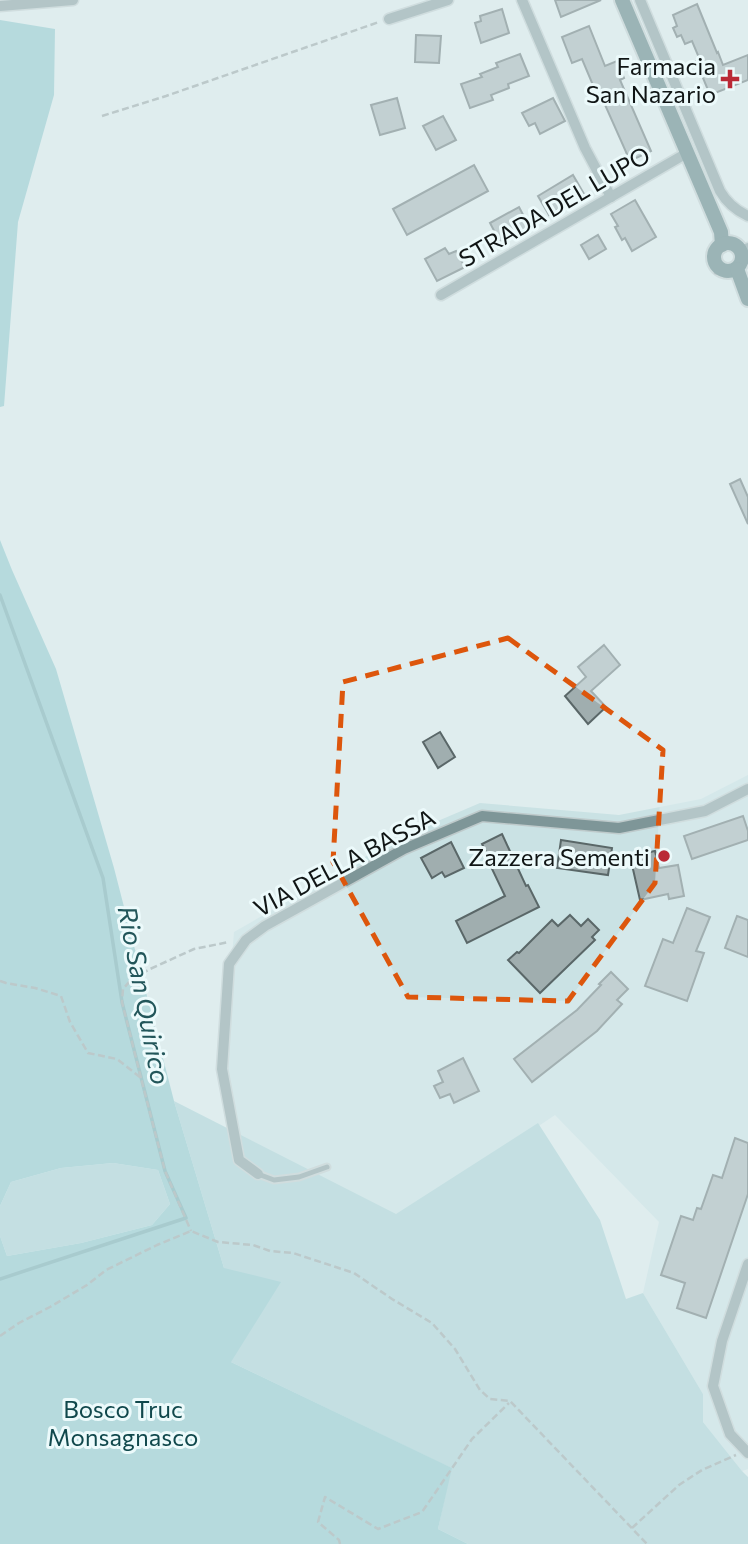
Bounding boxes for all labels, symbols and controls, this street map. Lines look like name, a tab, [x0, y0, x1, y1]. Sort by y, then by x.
place label: Farmacia San Nazario	[586, 51, 716, 108]
marker: Farmacia San Nazario	[722, 71, 738, 87]
street label: STRADA DEL LUPO	[453, 139, 655, 273]
street label: VIA DELLA BASSA	[248, 802, 440, 922]
place label: Zazzera Sementi	[468, 842, 650, 871]
marker: Zazzera Sementi	[656, 848, 672, 864]
water label: Rio San Quirico	[112, 903, 178, 1087]
park label: Bosco Truc Monsagnasco	[48, 1394, 198, 1451]

